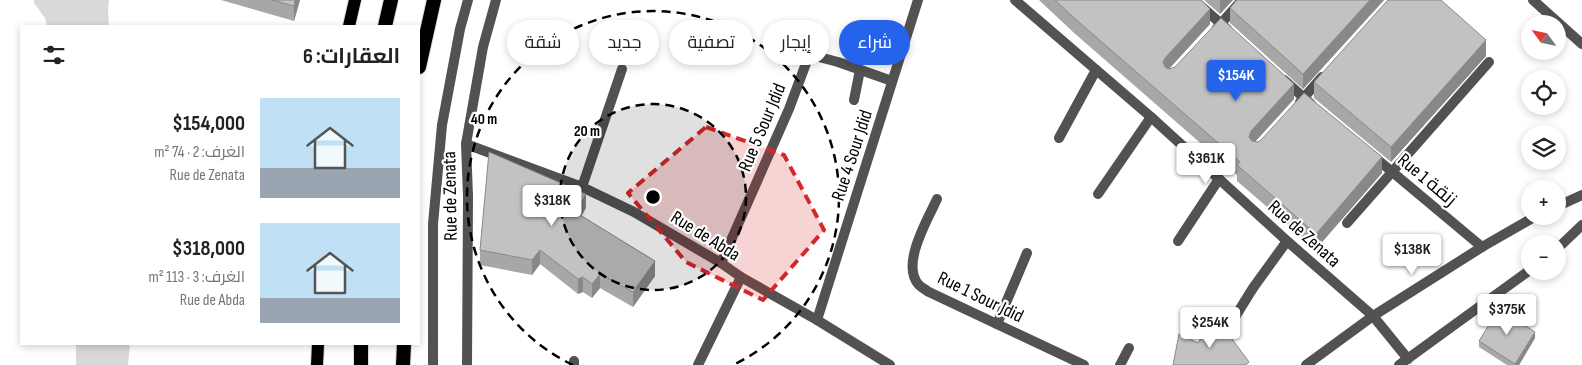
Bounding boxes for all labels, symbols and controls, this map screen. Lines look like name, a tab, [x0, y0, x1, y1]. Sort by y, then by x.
north arrow	[1521, 15, 1566, 60]
map controls	[1521, 15, 1566, 280]
chip: شقة	[507, 20, 579, 65]
chip: جديد	[589, 20, 659, 65]
chip: تصفية	[669, 20, 753, 65]
chip: إيجار	[763, 20, 829, 65]
chip: شراء	[839, 20, 910, 65]
icon: filters	[40, 41, 68, 69]
text: العقارات: 6	[303, 44, 400, 69]
pin: $154K	[1201, 59, 1271, 102]
text: $154K	[1218, 66, 1254, 85]
button: locate	[1521, 70, 1566, 115]
street label: Rue 5 Sour Jdid	[733, 80, 791, 175]
street label: Rue 4 Sour Jdid	[827, 107, 878, 204]
text: 40 m	[471, 110, 497, 129]
text: $154,000	[172, 111, 245, 136]
icon: home	[300, 118, 360, 178]
text: 20 m	[574, 122, 600, 141]
button: layers	[1521, 125, 1566, 170]
pin: $361K	[1171, 142, 1241, 185]
text: الغرف: 2 · 74 m²	[154, 143, 245, 162]
text: $361K	[1187, 149, 1225, 168]
street label: Rue 1 زنقة	[1393, 149, 1461, 212]
street label: Rue de Zenata	[438, 151, 463, 241]
text: Rue de Zenata	[170, 166, 245, 185]
button: +	[1521, 180, 1566, 225]
pin: $318K	[517, 184, 587, 227]
centre of rings	[644, 188, 662, 206]
text: $318K	[533, 191, 571, 210]
street label: Rue de Zenata	[1263, 196, 1345, 273]
street label: Rue de Abda	[666, 206, 744, 267]
pin: $138K	[1377, 234, 1447, 276]
button: −	[1521, 235, 1566, 280]
text: $318,000	[172, 236, 245, 261]
text: $138K	[1393, 240, 1431, 259]
icon: home	[300, 243, 360, 303]
street label: Rue 1 Sour Jdid	[934, 267, 1027, 328]
text: الغرف: 3 · 113 m²	[149, 268, 245, 287]
text: Rue de Abda	[180, 291, 245, 310]
pin: $375K	[1472, 294, 1542, 336]
text: $375K	[1488, 300, 1526, 319]
pin: $254K	[1175, 306, 1245, 349]
text: $254K	[1191, 313, 1229, 332]

